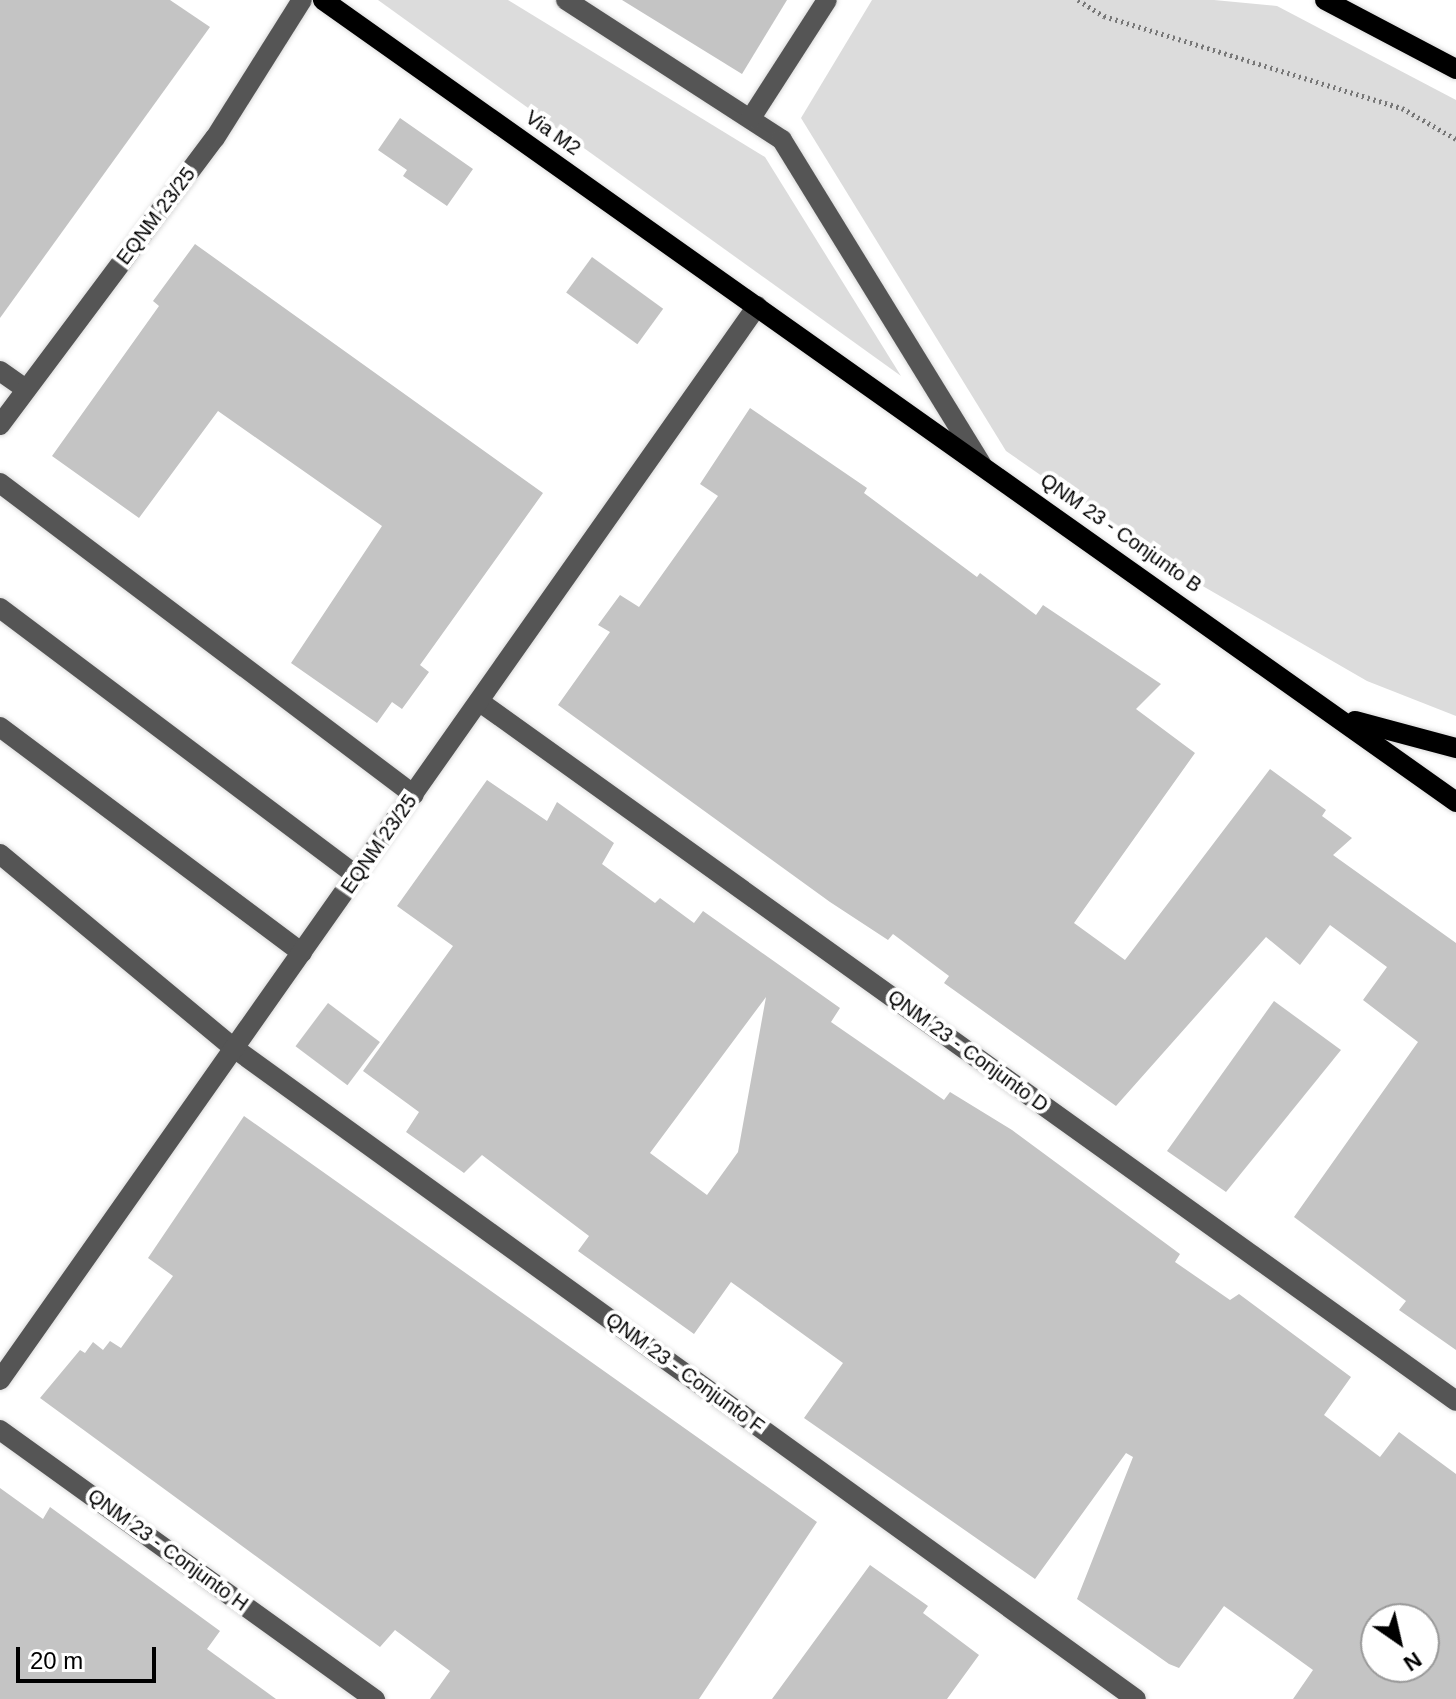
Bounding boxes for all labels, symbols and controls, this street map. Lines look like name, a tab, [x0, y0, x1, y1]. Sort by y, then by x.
street label: Via M2	[521, 105, 585, 161]
street label: EQNM 23/25	[112, 163, 200, 269]
street label: QNM 23 - Conjunto B	[1036, 468, 1206, 598]
street label: EQNM 23/25	[336, 790, 422, 898]
street label: QNM 23 - Conjunto D	[883, 985, 1053, 1117]
street label: QNM 23 - Conjunto F	[601, 1307, 769, 1439]
street label: QNM 23 - Conjunto H	[83, 1484, 253, 1616]
north arrow	[1360, 1603, 1440, 1683]
scale bar	[20, 1631, 160, 1681]
text: 20 m	[30, 1647, 83, 1674]
text: N	[1399, 1647, 1426, 1676]

